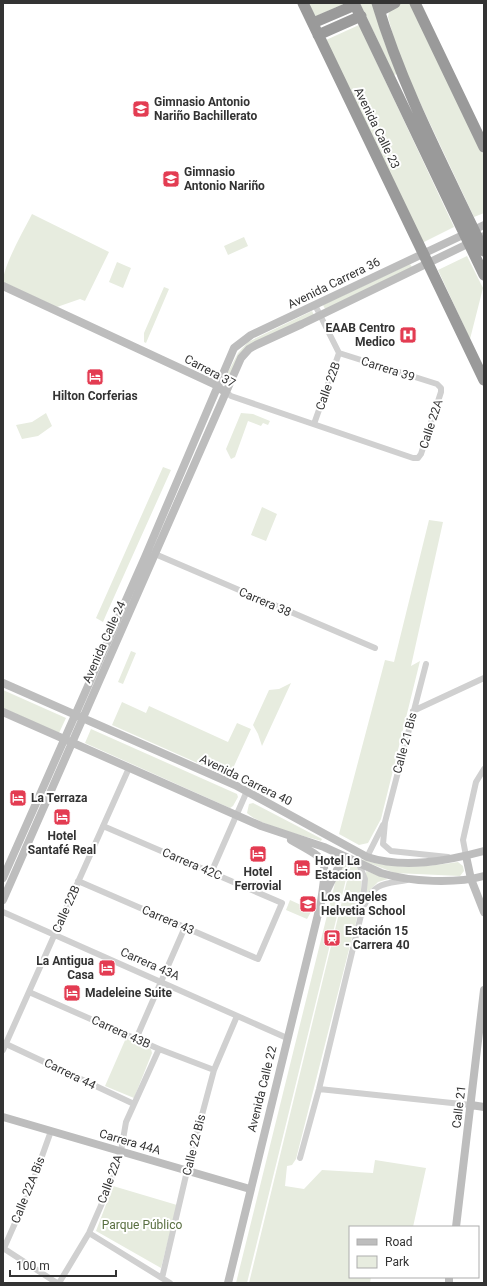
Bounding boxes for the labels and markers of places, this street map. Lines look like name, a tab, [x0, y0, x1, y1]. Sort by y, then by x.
place label: Gimnasio Antonio Nariño Bachillerato	[154, 95, 258, 123]
school or university icon: Gimnasio Antonio Nariño Bachillerato	[131, 99, 151, 119]
place label: Gimnasio Antonio Nariño	[184, 165, 265, 193]
school or university icon: Gimnasio Antonio Nariño	[161, 169, 181, 189]
place label: EAAB Centro Medico	[325, 321, 395, 349]
hospital icon: EAAB Centro Medico	[398, 325, 418, 345]
hotel icon: Hilton Corferias	[85, 367, 105, 387]
place label: Hilton Corferias	[52, 389, 138, 403]
hotel icon: La Terraza	[8, 788, 28, 808]
place label: La Terraza	[31, 791, 88, 805]
hotel icon: Hotel Santafé Real	[52, 807, 72, 827]
place label: Hotel Santafé Real	[28, 829, 96, 857]
hotel icon: Hotel Ferrovial	[248, 844, 268, 864]
place label: Hotel La Estacion	[315, 854, 362, 882]
hotel icon: Hotel La Estacion	[292, 858, 312, 878]
place label: Hotel Ferrovial	[234, 865, 282, 893]
place label: Los Angeles Helvetia School	[321, 890, 405, 918]
school or university icon: Los Angeles Helvetia School	[298, 894, 318, 914]
place label: Estación 15 - Carrera 40	[345, 924, 410, 952]
station icon: Estación 15 - Carrera 40	[322, 928, 342, 948]
place label: La Antigua Casa	[36, 954, 95, 982]
hotel icon: La Antigua Casa	[97, 958, 117, 978]
hotel icon: Madeleine Suite	[62, 983, 82, 1003]
place label: Madeleine Suite	[85, 986, 173, 1000]

